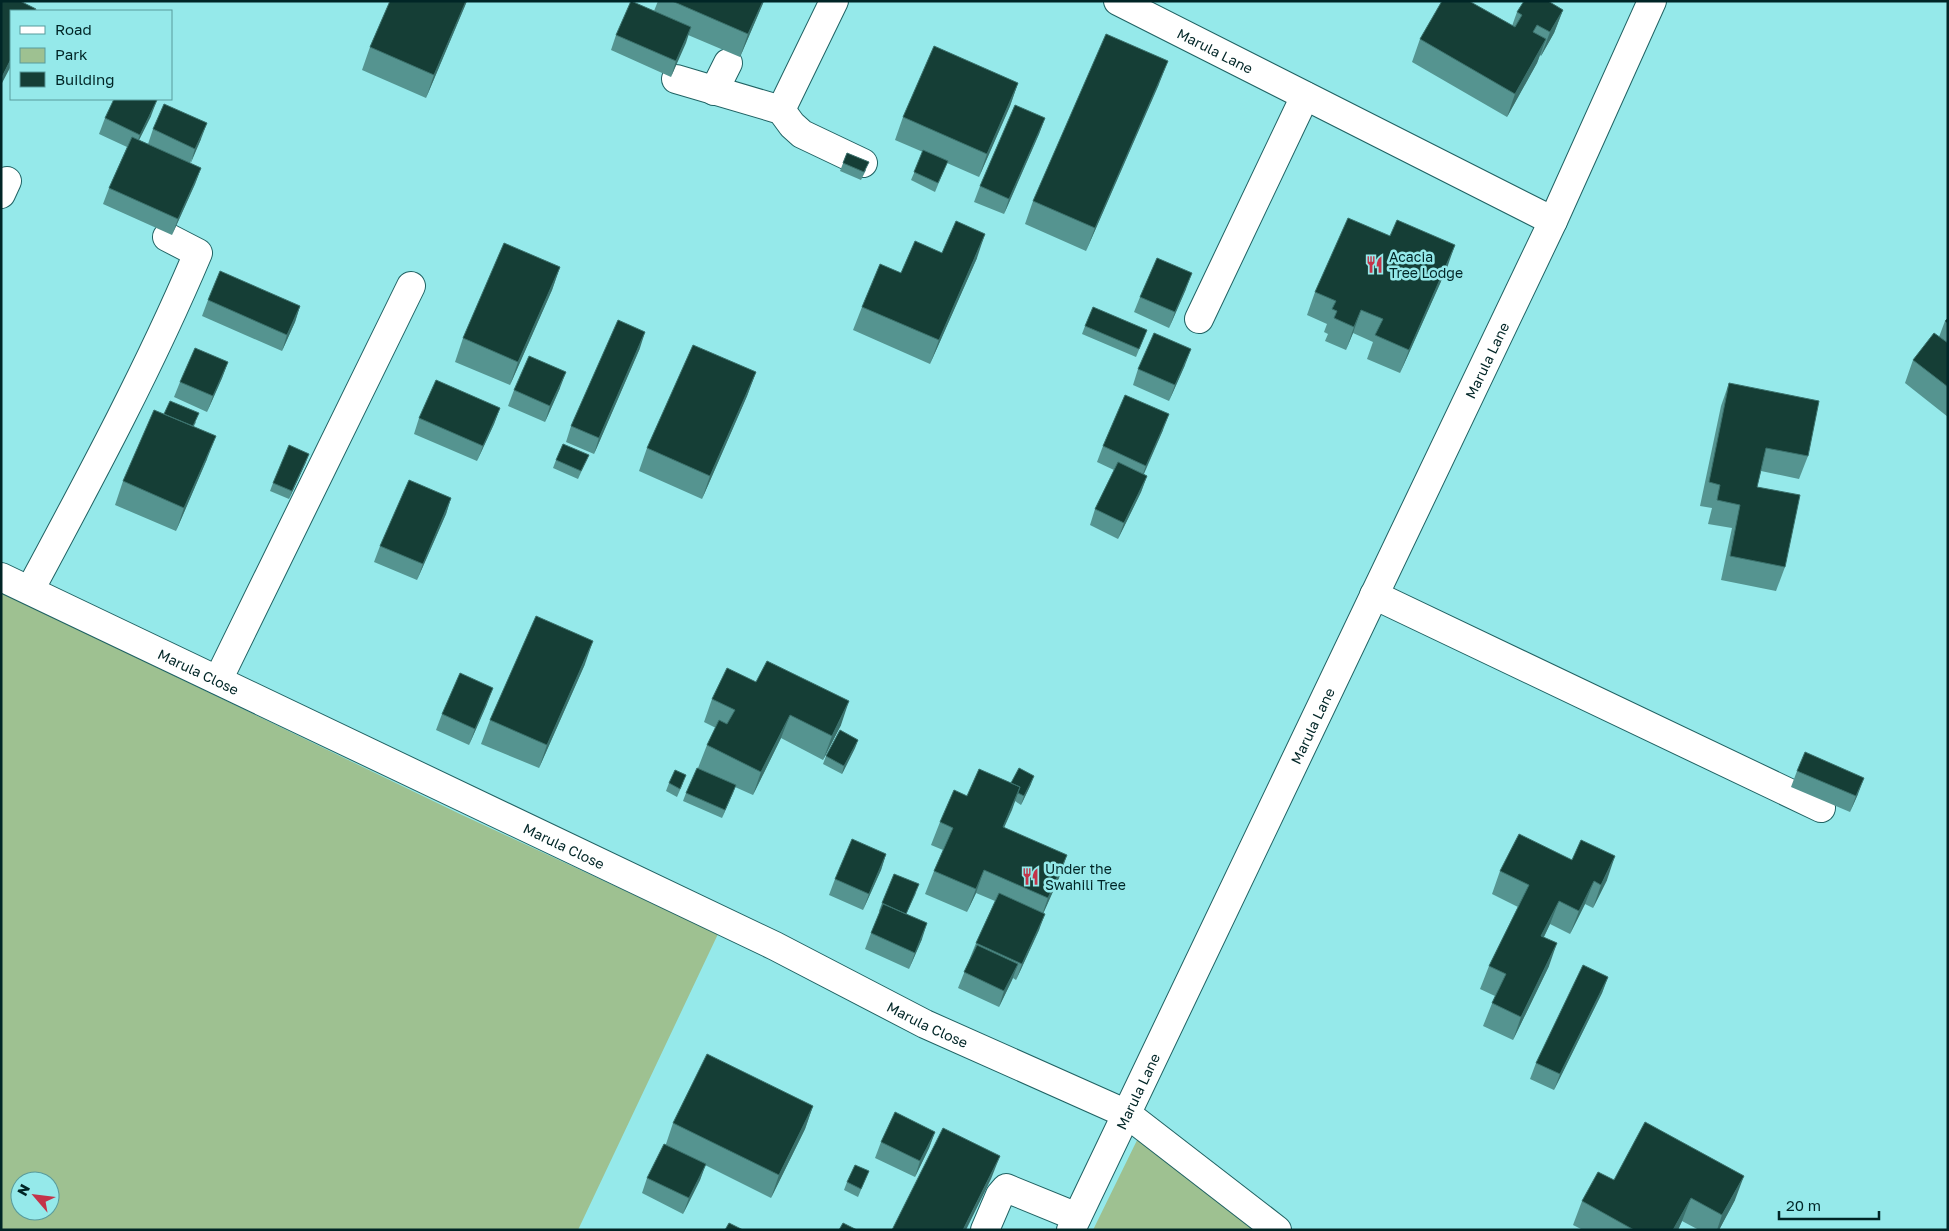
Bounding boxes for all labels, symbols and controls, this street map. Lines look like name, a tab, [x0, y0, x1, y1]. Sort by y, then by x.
legend	[10, 10, 172, 100]
text: Road	[55, 20, 92, 38]
street label: Marula Lane	[1175, 24, 1256, 76]
text: Park	[55, 45, 88, 63]
text: Building	[55, 70, 115, 88]
place label: Acacia Tree Lodge	[1389, 248, 1463, 281]
restaurant icon: Acacia Tree Lodge	[1365, 254, 1385, 274]
street label: Marula Lane	[1461, 319, 1512, 401]
street label: Marula Close	[155, 645, 242, 698]
street label: Marula Lane	[1286, 685, 1337, 767]
street label: Marula Close	[521, 819, 607, 872]
place label: Under the Swahili Tree	[1045, 860, 1126, 893]
restaurant icon: Under the Swahili Tree	[1021, 866, 1041, 886]
street label: Marula Close	[884, 997, 971, 1051]
street label: Marula Lane	[1112, 1050, 1163, 1132]
north arrow	[10, 1171, 60, 1221]
text: N	[13, 1181, 33, 1198]
scale bar	[1779, 1188, 1879, 1220]
text: 20 m	[1786, 1196, 1821, 1214]

